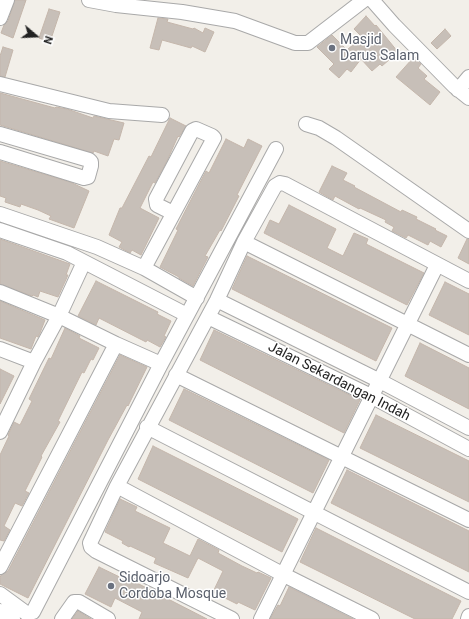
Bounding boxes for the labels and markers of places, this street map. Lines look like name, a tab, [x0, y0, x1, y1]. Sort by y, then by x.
place label: Masjid Darus Salam	[340, 32, 419, 64]
marker: Masjid Darus Salam	[327, 43, 337, 53]
place label: Sidoarjo Cordoba Mosque	[119, 570, 226, 602]
marker: Sidoarjo Cordoba Mosque	[106, 581, 116, 591]

